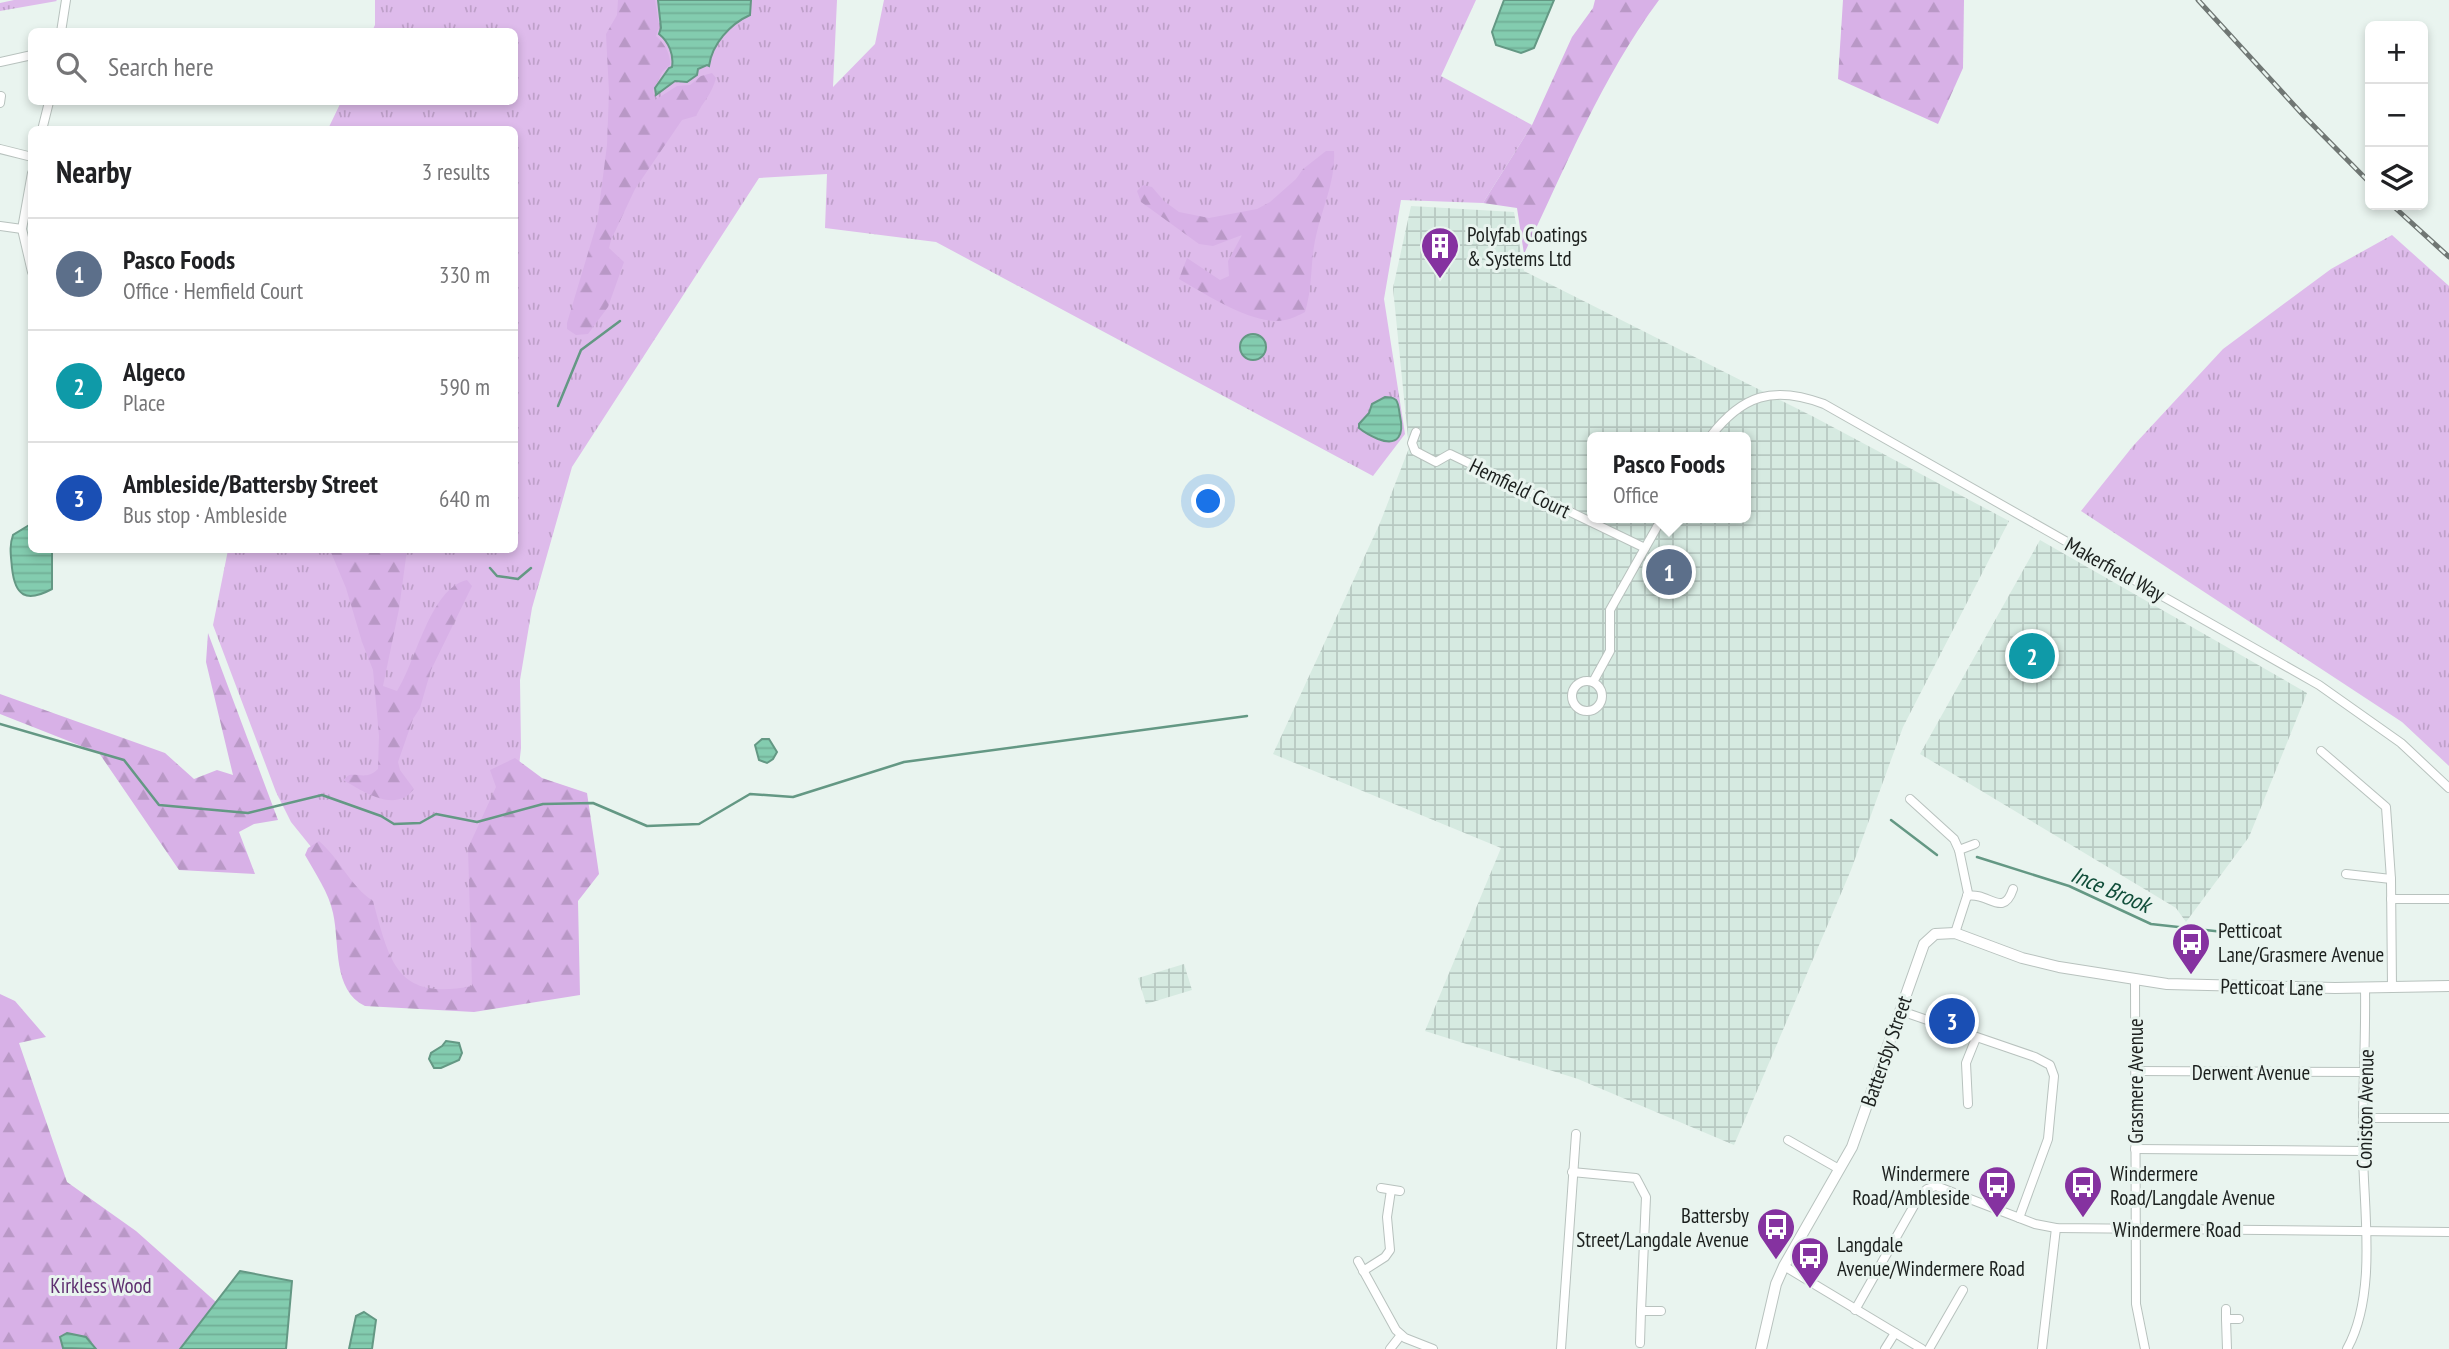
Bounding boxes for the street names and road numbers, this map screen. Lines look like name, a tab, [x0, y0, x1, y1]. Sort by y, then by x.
street label: Hemfield Court	[1465, 452, 1575, 524]
street label: Makerfield Way	[2060, 531, 2170, 607]
street label: Petticoat Lane	[2220, 973, 2324, 1001]
street label: Battersby Street	[1854, 992, 1918, 1110]
street label: Grasmere Avenue	[2122, 1018, 2149, 1144]
street label: Coniston Avenue	[2350, 1049, 2380, 1169]
street label: Derwent Avenue	[2192, 1059, 2310, 1086]
street label: Windermere Road	[2113, 1216, 2241, 1243]

